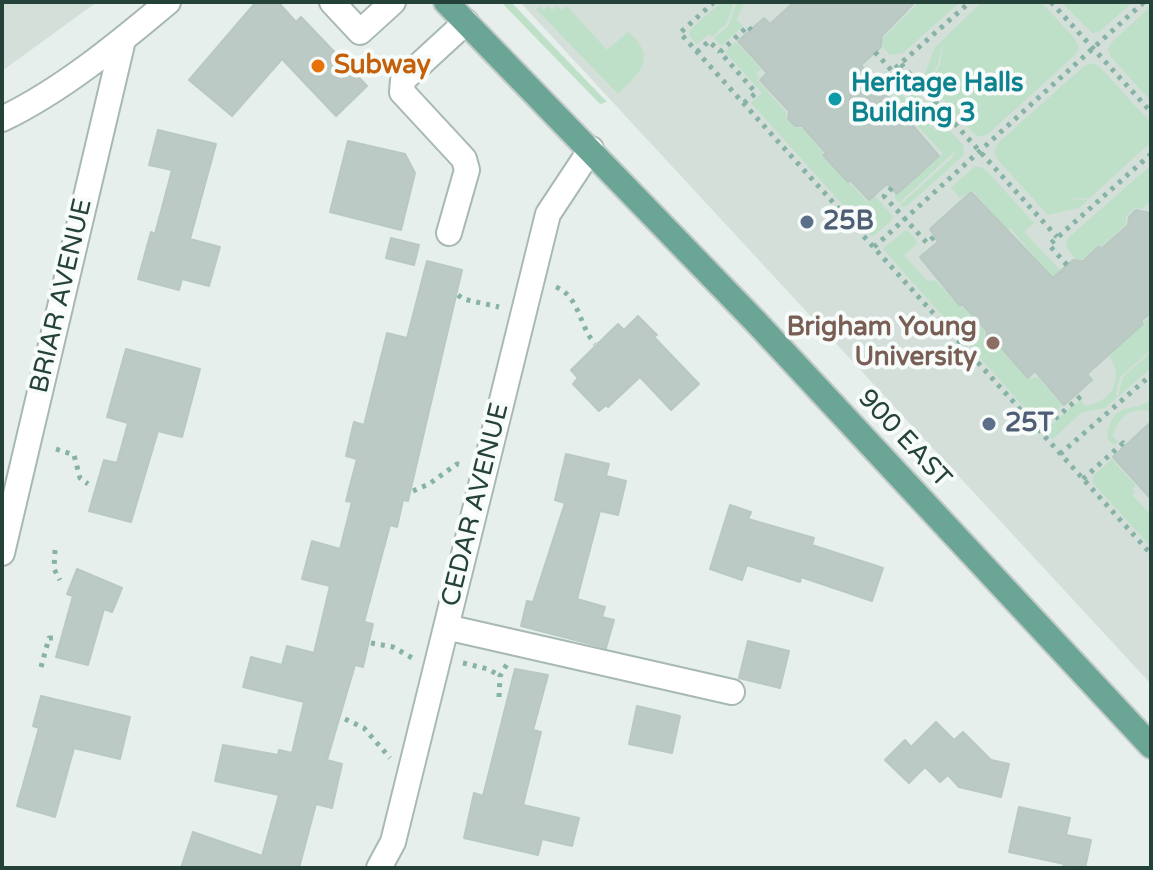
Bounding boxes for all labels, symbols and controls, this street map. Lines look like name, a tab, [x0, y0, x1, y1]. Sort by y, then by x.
place label: Subway	[334, 50, 431, 82]
marker: Subway	[309, 57, 327, 75]
place label: Heritage Halls Building 3	[851, 68, 1024, 130]
marker: Heritage Halls Building 3	[826, 90, 844, 108]
street label: BRIAR AVENUE	[24, 196, 100, 396]
place label: 25B	[823, 206, 874, 238]
marker: 25B	[798, 213, 816, 231]
place label: Brigham Young University	[787, 312, 977, 374]
marker: Brigham Young University	[984, 334, 1002, 352]
street label: 900 EAST	[851, 384, 957, 494]
street label: CEDAR AVENUE	[436, 400, 516, 610]
place label: 25T	[1005, 408, 1053, 440]
marker: 25T	[980, 415, 998, 433]

